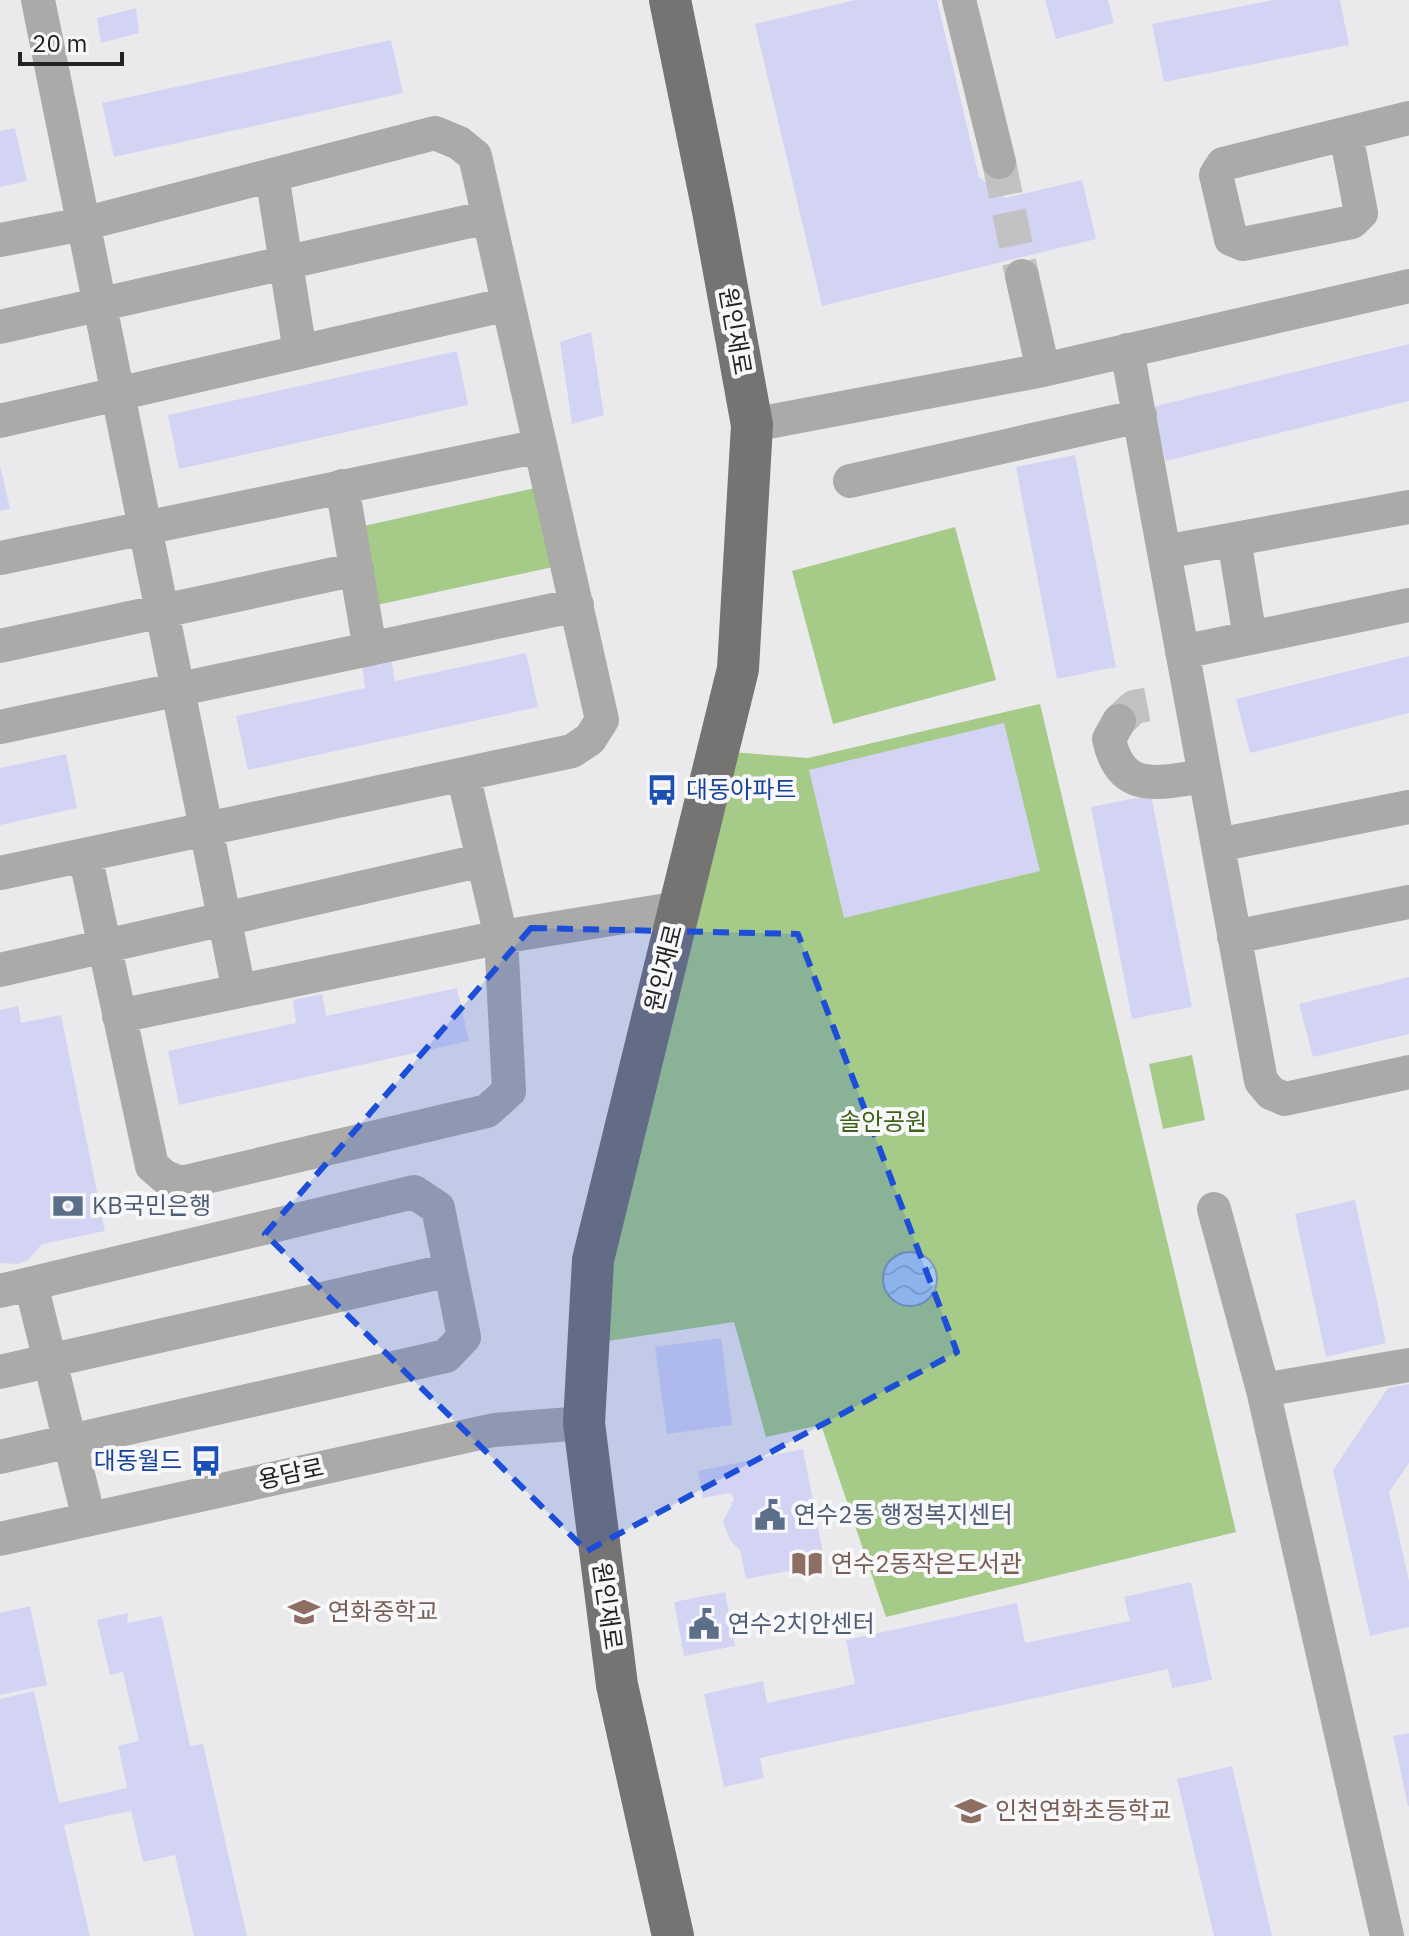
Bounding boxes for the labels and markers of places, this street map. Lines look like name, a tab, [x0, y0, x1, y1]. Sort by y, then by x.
bus stop icon: 대동아파트	[645, 773, 679, 807]
place label: 대동아파트	[686, 773, 796, 805]
bank icon: KB국민은행	[51, 1189, 85, 1223]
place label: KB국민은행	[92, 1189, 211, 1221]
place label: 대동월드	[94, 1444, 182, 1476]
bus stop icon: 대동월드	[189, 1444, 223, 1478]
public building icon: 연수2동 행정복지센터	[753, 1498, 787, 1532]
place label: 연수2동 행정복지센터	[794, 1498, 1013, 1530]
library icon: 연수2동작은도서관	[790, 1547, 824, 1581]
place label: 연수2동작은도서관	[831, 1547, 1022, 1579]
school or university icon: 연화중학교	[287, 1595, 321, 1629]
place label: 연화중학교	[328, 1595, 438, 1627]
public building icon: 연수2치안센터	[687, 1607, 721, 1641]
place label: 연수2치안센터	[728, 1607, 875, 1639]
school or university icon: 인천연화초등학교	[954, 1794, 988, 1828]
place label: 인천연화초등학교	[995, 1794, 1172, 1826]

